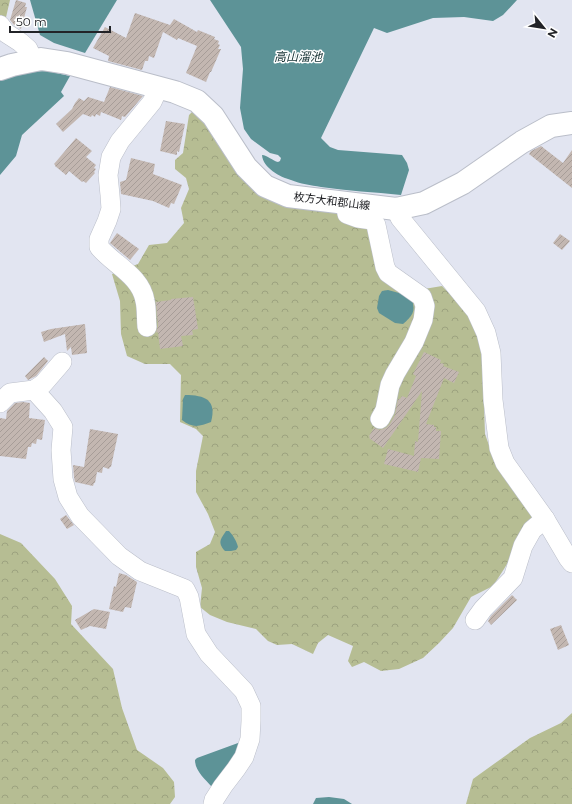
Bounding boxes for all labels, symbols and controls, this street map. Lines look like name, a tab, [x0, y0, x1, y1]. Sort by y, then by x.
scale bar	[10, 8, 110, 34]
north arrow	[524, 8, 564, 48]
text: 50 m	[16, 14, 47, 29]
text: N	[544, 26, 561, 40]
water label: 高山溜池	[274, 49, 323, 64]
street label: 枚方大和郡山線	[293, 189, 371, 213]

